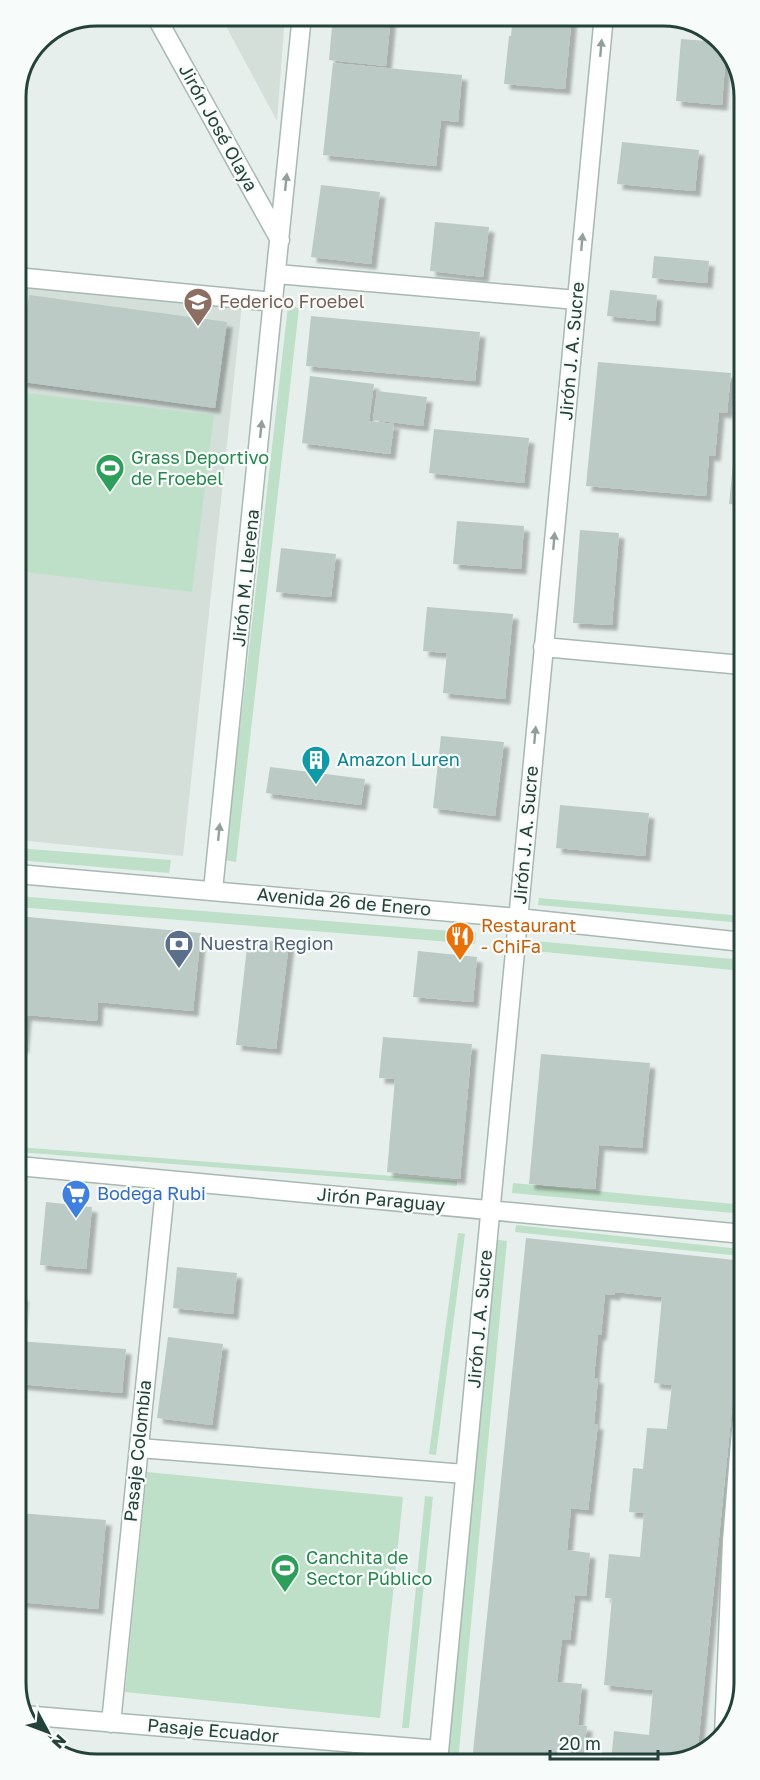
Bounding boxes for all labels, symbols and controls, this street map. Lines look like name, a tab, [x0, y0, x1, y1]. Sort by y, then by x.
one-way arrow	[596, 38, 605, 57]
street label: Jirón José Olaya	[175, 60, 263, 195]
one-way arrow	[281, 172, 291, 191]
one-way arrow	[577, 232, 587, 251]
street label: Jirón J. A. Sucre	[554, 281, 588, 421]
school or university icon: Federico Froebel	[182, 286, 214, 328]
place label: Federico Froebel	[219, 290, 365, 312]
one-way arrow	[256, 419, 266, 438]
place label: Grass Deportivo de Froebel	[131, 446, 269, 489]
sports icon: Grass Deportivo de Froebel	[94, 452, 126, 494]
street label: Jirón M. Llerena	[227, 508, 263, 648]
one-way arrow	[549, 531, 559, 550]
one-way arrow	[530, 725, 540, 744]
building icon: Amazon Luren	[300, 744, 332, 786]
place label: Amazon Luren	[337, 748, 460, 770]
street label: Jirón J. A. Sucre	[508, 765, 542, 905]
one-way arrow	[214, 822, 224, 841]
street label: Avenida 26 de Enero	[256, 882, 432, 920]
place label: Restaurant - ChiFa	[481, 914, 576, 957]
restaurant icon: Restaurant - ChiFa	[444, 920, 476, 962]
bank icon: Nuestra Region	[163, 928, 195, 970]
place label: Nuestra Region	[200, 932, 334, 954]
supermarket icon: Bodega Rubi	[60, 1178, 92, 1220]
place label: Bodega Rubi	[97, 1182, 206, 1204]
street label: Jirón Paraguay	[316, 1182, 446, 1216]
street label: Jirón J. A. Sucre	[462, 1249, 496, 1389]
street label: Pasaje Colombia	[119, 1379, 155, 1523]
place label: Canchita de Sector Público	[306, 1546, 432, 1589]
sports icon: Canchita de Sector Público	[269, 1552, 301, 1594]
north arrow	[18, 1702, 78, 1762]
street label: Pasaje Ecuador	[146, 1713, 280, 1747]
scale bar	[550, 1723, 658, 1761]
text: N	[48, 1731, 71, 1753]
text: 20 m	[559, 1732, 601, 1754]

